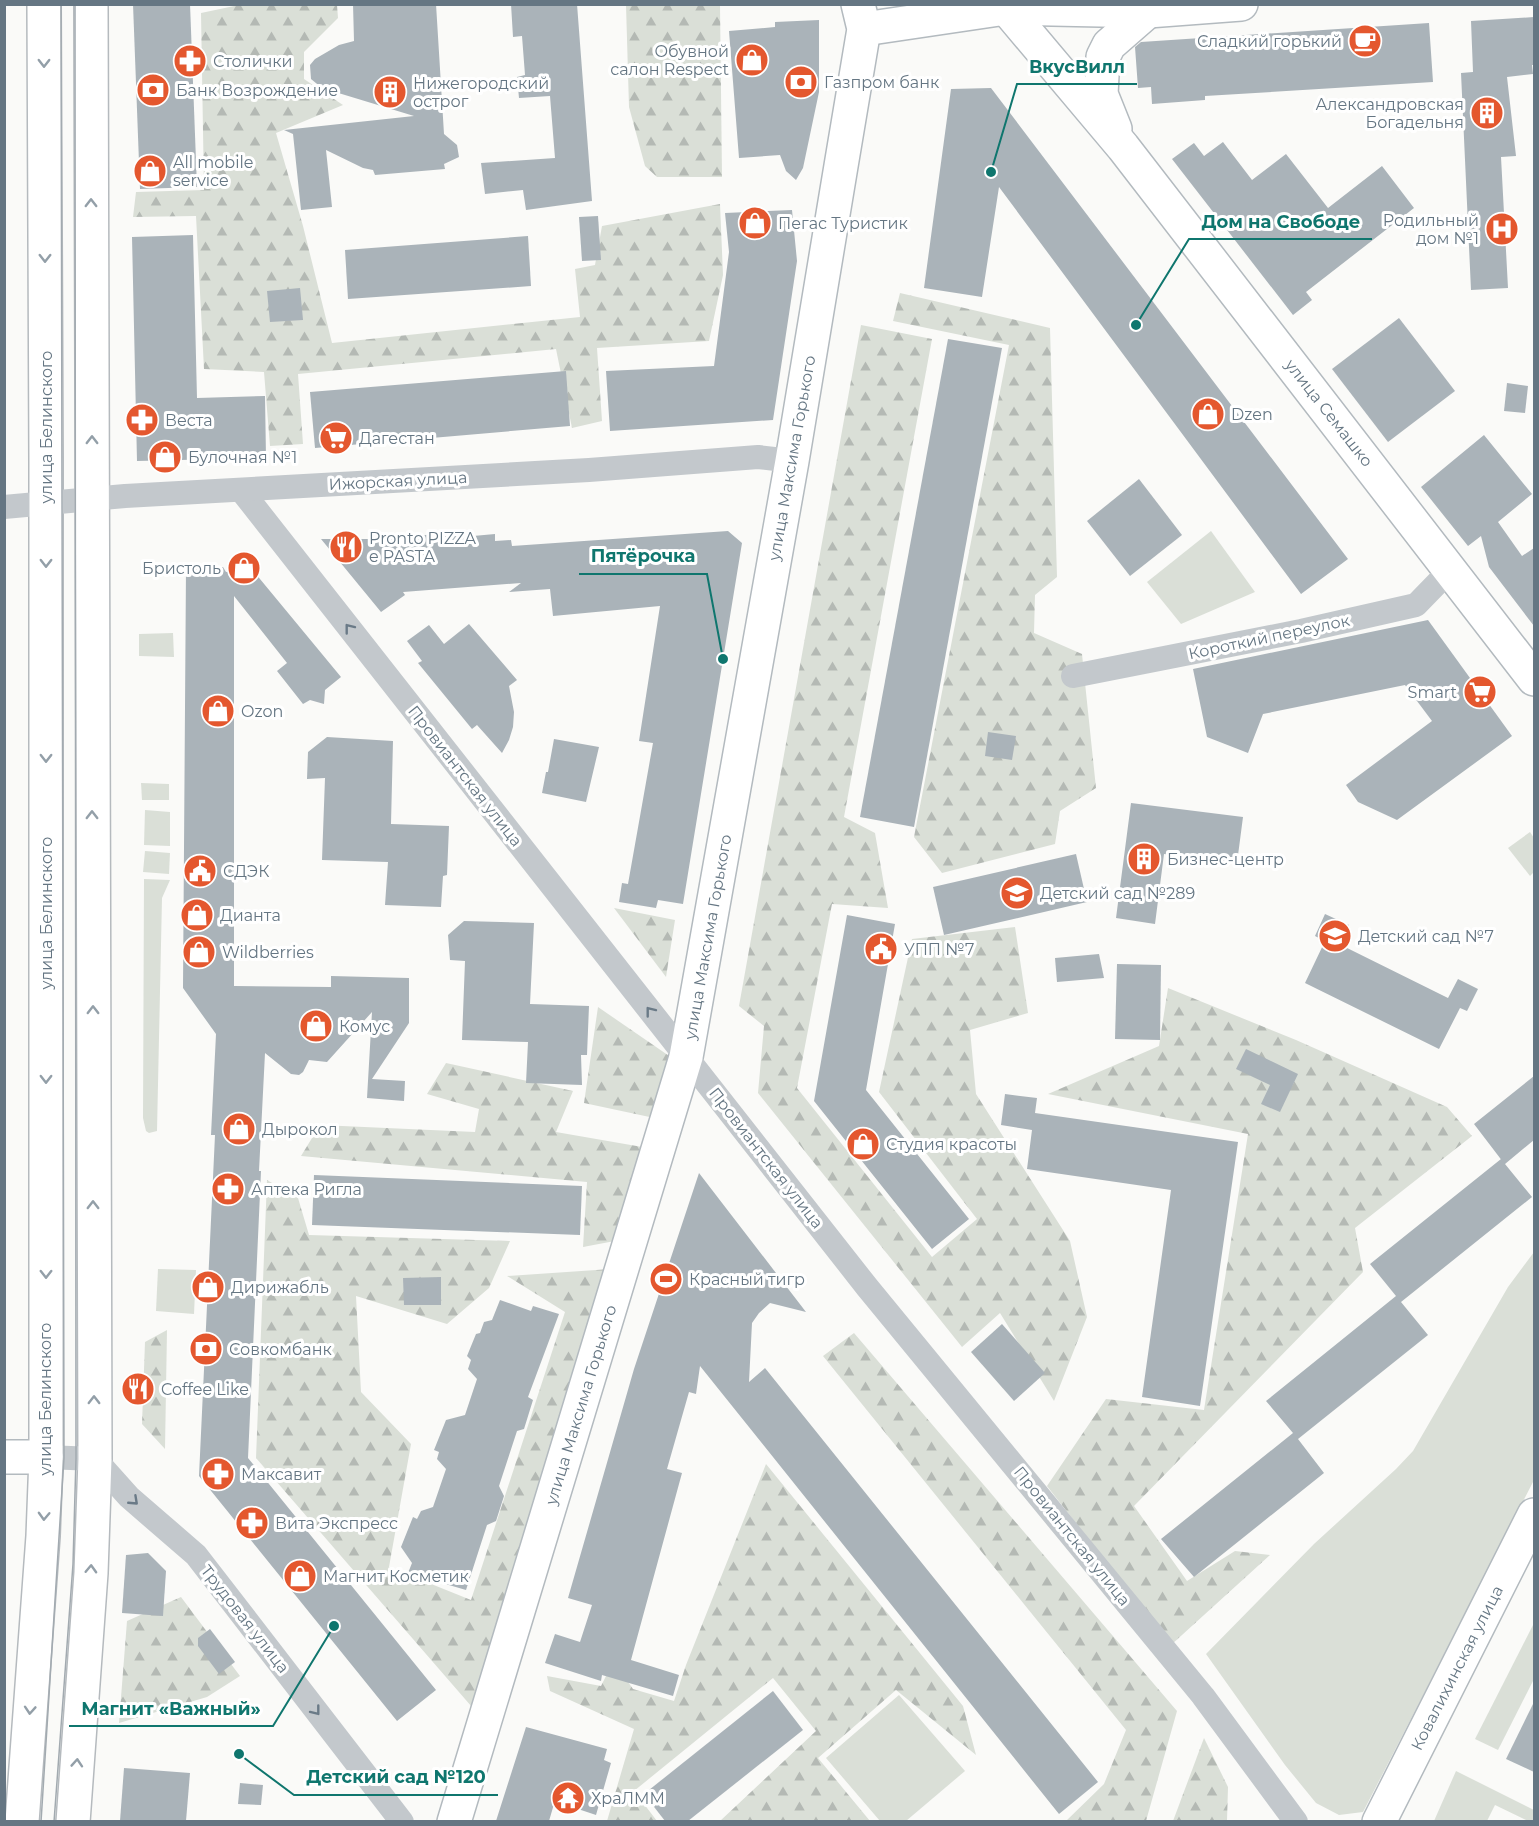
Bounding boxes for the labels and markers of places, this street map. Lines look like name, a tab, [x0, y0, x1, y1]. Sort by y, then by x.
cafe icon: Сладкий горький	[1347, 23, 1383, 59]
place label: Сладкий горький	[1197, 32, 1342, 51]
place label: Обувной салон Respect	[610, 42, 729, 79]
shop icon: Обувной салон Respect	[734, 42, 770, 78]
pharmacy icon: Столички	[172, 43, 208, 79]
callout: ВкусВилл	[1017, 48, 1137, 84]
place label: Столички	[213, 52, 293, 71]
bank icon: Газпром банк	[783, 64, 819, 100]
bank icon: Банк Возрождение	[135, 72, 171, 108]
place label: Газпром банк	[824, 73, 940, 92]
building icon: Нижегородский острог	[372, 74, 408, 110]
place label: Нижегородский острог	[413, 74, 549, 111]
place label: Банк Возрождение	[176, 81, 338, 100]
place label: Александровская Богадельня	[1315, 95, 1464, 132]
building icon: Александровская Богадельня	[1469, 95, 1505, 131]
shop icon: All mobile service	[132, 153, 168, 189]
place label: All mobile service	[173, 153, 253, 190]
callout: Дом на Свободе	[1189, 203, 1372, 239]
shop icon: Пегас Туристик	[737, 205, 773, 241]
place label: Родильный дом №1	[1383, 211, 1479, 248]
hospital icon: Родильный дом №1	[1484, 211, 1520, 247]
place label: Пегас Туристик	[778, 214, 908, 233]
shop icon: Dzen	[1190, 396, 1226, 432]
pharmacy icon: Веста	[124, 402, 160, 438]
place label: Dzen	[1231, 405, 1273, 424]
place label: Веста	[165, 411, 213, 430]
supermarket icon: Дагестан	[318, 420, 354, 456]
place label: Дагестан	[359, 429, 435, 448]
shop icon: Булочная №1	[147, 439, 183, 475]
place label: Булочная №1	[188, 448, 297, 467]
restaurant icon: Pronto PIZZA e PASTA	[328, 529, 364, 565]
place label: Pronto PIZZA e PASTA	[369, 529, 477, 566]
callout: Пятёрочка	[579, 538, 707, 574]
shop icon: Бристоль	[226, 550, 262, 586]
place label: Бристоль	[142, 559, 221, 578]
supermarket icon: Smart	[1462, 674, 1498, 710]
place label: Smart	[1408, 683, 1457, 702]
shop icon: Ozon	[200, 693, 236, 729]
place label: Ozon	[241, 702, 283, 721]
building icon: Бизнес-центр	[1126, 841, 1162, 877]
place label: Бизнес-центр	[1167, 850, 1284, 869]
public building icon: СДЭК	[182, 853, 218, 889]
place label: СДЭК	[223, 862, 269, 881]
school or university icon: Детский сад №289	[999, 875, 1035, 911]
place label: Детский сад №289	[1040, 884, 1195, 903]
shop icon: Дианта	[179, 897, 215, 933]
place label: Дианта	[220, 906, 281, 925]
school or university icon: Детский сад №7	[1317, 918, 1353, 954]
place label: Детский сад №7	[1358, 927, 1494, 946]
public building icon: УПП №7	[863, 931, 899, 967]
shop icon: Wildberries	[181, 934, 217, 970]
place label: УПП №7	[904, 940, 975, 959]
place label: Wildberries	[222, 943, 314, 962]
shop icon: Комус	[298, 1008, 334, 1044]
place label: Комус	[339, 1017, 390, 1036]
shop icon: Дырокол	[221, 1111, 257, 1147]
place label: Дырокол	[262, 1120, 338, 1139]
shop icon: Студия красоты	[845, 1126, 881, 1162]
place label: Студия красоты	[886, 1135, 1017, 1154]
pharmacy icon: Аптека Ригла	[210, 1171, 246, 1207]
place label: Аптека Ригла	[251, 1180, 362, 1199]
sports icon: Красный тигр	[648, 1261, 684, 1297]
shop icon: Дирижабль	[190, 1269, 226, 1305]
place label: Красный тигр	[689, 1270, 805, 1289]
place label: Дирижабль	[231, 1278, 329, 1297]
bank icon: Совкомбанк	[188, 1331, 224, 1367]
place label: Совкомбанк	[229, 1340, 332, 1359]
restaurant icon: Coffee Like	[120, 1371, 156, 1407]
place label: Coffee Like	[161, 1380, 249, 1399]
pharmacy icon: Максавит	[200, 1456, 236, 1492]
place label: Максавит	[241, 1465, 322, 1484]
pharmacy icon: Вита Экспресс	[234, 1505, 270, 1541]
place label: Вита Экспресс	[275, 1514, 398, 1533]
shop icon: Магнит Косметик	[282, 1558, 318, 1594]
place label: Магнит Косметик	[323, 1567, 470, 1586]
callout: Магнит «Важный»	[69, 1690, 273, 1726]
callout: Детский сад №120	[294, 1759, 498, 1795]
temple icon: ХраЛММ	[550, 1780, 586, 1816]
place label: ХраЛММ	[591, 1789, 665, 1808]

